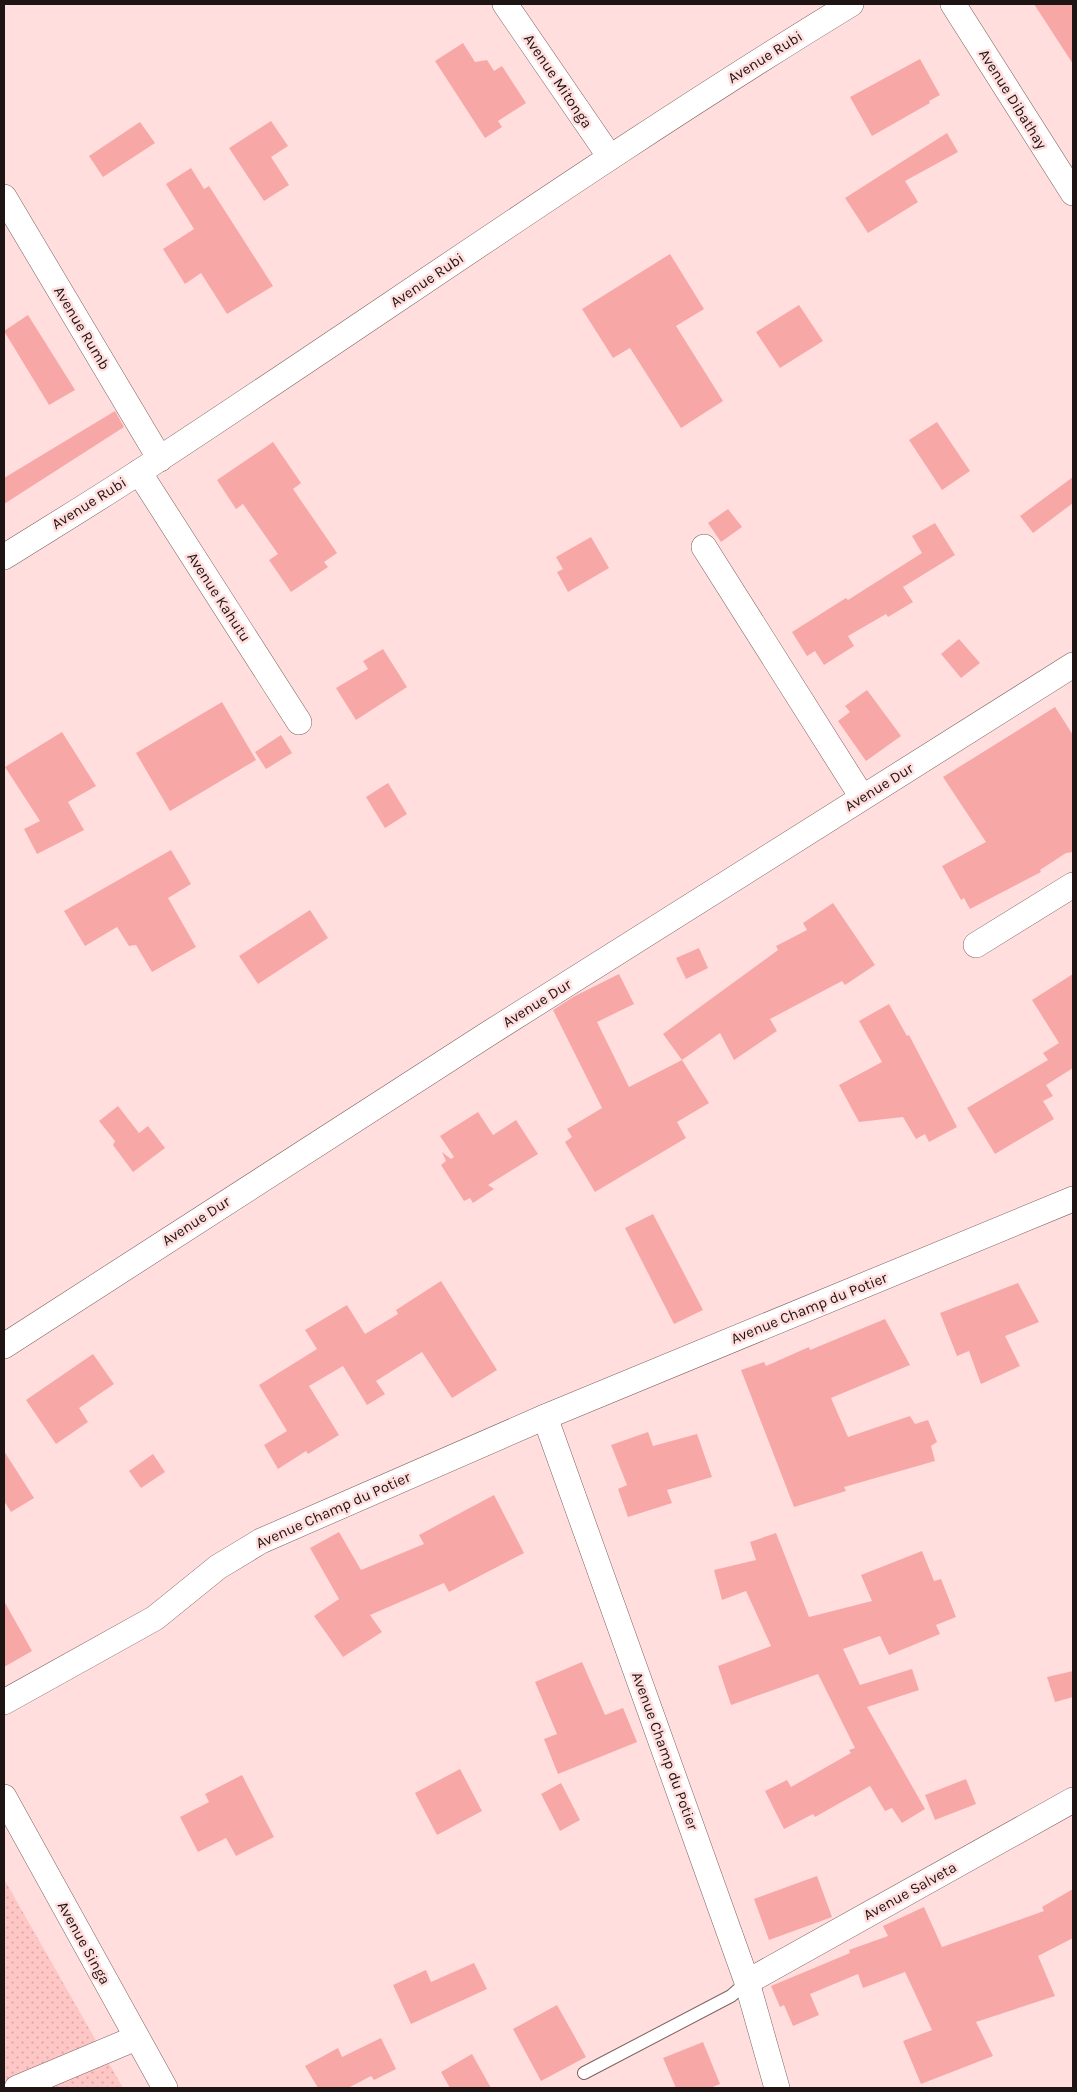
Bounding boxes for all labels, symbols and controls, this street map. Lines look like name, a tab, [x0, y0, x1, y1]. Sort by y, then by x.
street label: Avenue Rubi	[724, 27, 806, 87]
street label: Avenue Mitonga	[520, 30, 596, 132]
street label: Avenue Dibathay	[975, 46, 1051, 152]
street label: Avenue Rubi	[387, 249, 467, 311]
street label: Avenue Rumb	[50, 283, 114, 373]
street label: Avenue Rubi	[48, 473, 130, 533]
street label: Avenue Kahutu	[183, 549, 255, 645]
street label: Avenue Dur	[841, 759, 917, 815]
street label: Avenue Dur	[499, 975, 575, 1031]
street label: Avenue Dur	[159, 1192, 234, 1250]
street label: Avenue Champ du Potier	[728, 1268, 890, 1348]
street label: Avenue Champ du Potier	[253, 1468, 413, 1552]
street label: Avenue Champ du Potier	[628, 1669, 702, 1833]
street label: Avenue Salveta	[860, 1858, 960, 1924]
street label: Avenue Singa	[54, 1898, 114, 1988]

